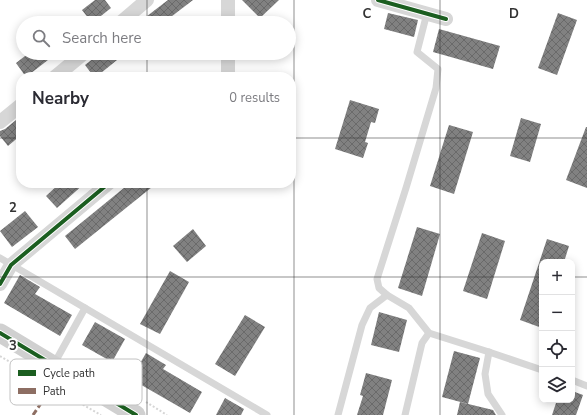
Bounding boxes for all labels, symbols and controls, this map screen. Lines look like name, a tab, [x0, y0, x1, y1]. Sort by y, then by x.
text: C	[363, 5, 372, 23]
text: D	[509, 5, 519, 23]
search box	[16, 16, 296, 60]
icon: search	[30, 27, 52, 49]
text: Search here	[62, 28, 142, 48]
text: Nearby	[32, 87, 89, 110]
text: 0 results	[229, 89, 280, 107]
text: 2	[9, 199, 17, 217]
map controls	[539, 259, 575, 403]
button: +	[539, 259, 575, 295]
button: −	[539, 295, 575, 331]
button: locate	[539, 331, 575, 367]
text: 3	[9, 337, 17, 355]
legend	[10, 359, 142, 405]
text: Cycle path	[43, 366, 95, 381]
button: layers	[539, 367, 575, 403]
text: Path	[43, 384, 66, 399]

